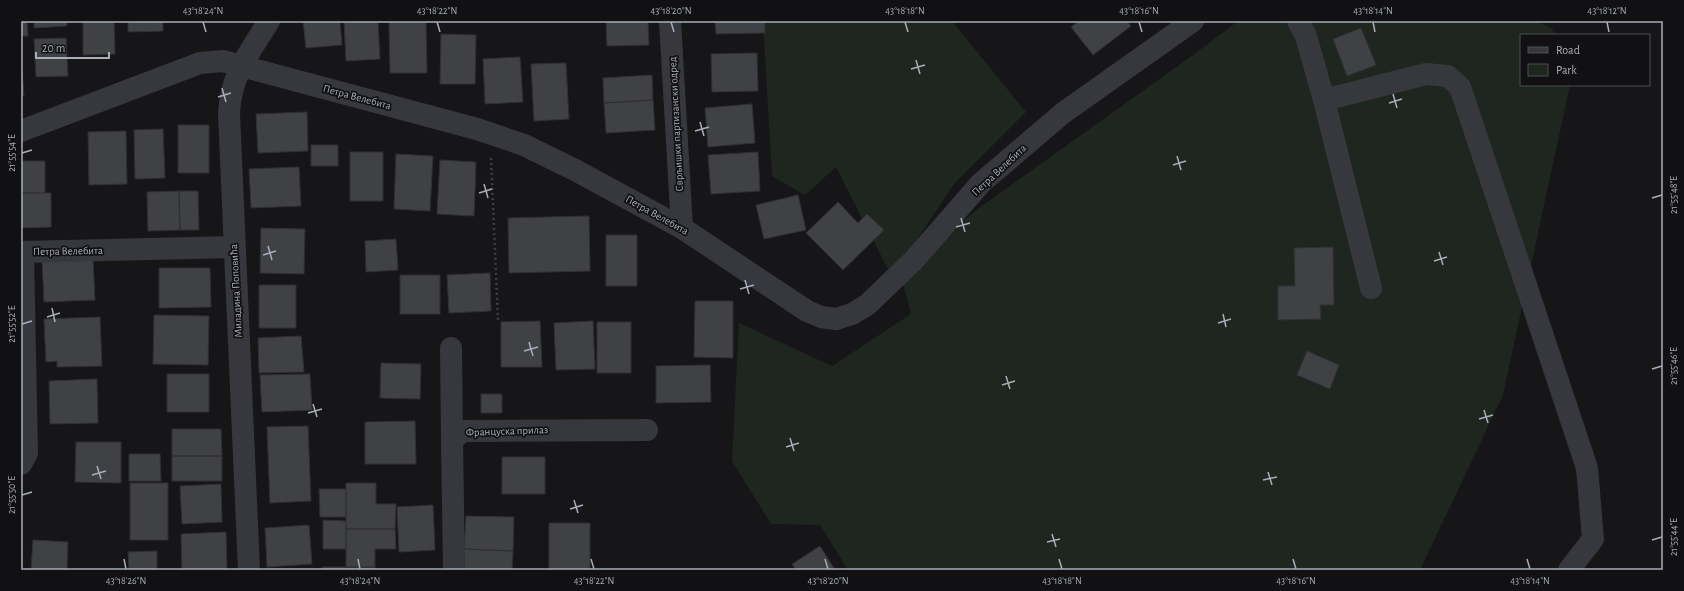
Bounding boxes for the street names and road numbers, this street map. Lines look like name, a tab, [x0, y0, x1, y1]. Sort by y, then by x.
street label: Сврљишки партизански одред	[667, 56, 685, 192]
street label: Петра Велебита	[322, 83, 392, 111]
street label: Петра Велебита	[970, 142, 1028, 198]
street label: Петра Велебита	[624, 193, 690, 237]
street label: Миладина Поповића	[228, 244, 244, 338]
street label: Петра Велебита	[33, 245, 103, 257]
street label: Француска прилаз	[466, 424, 548, 438]

